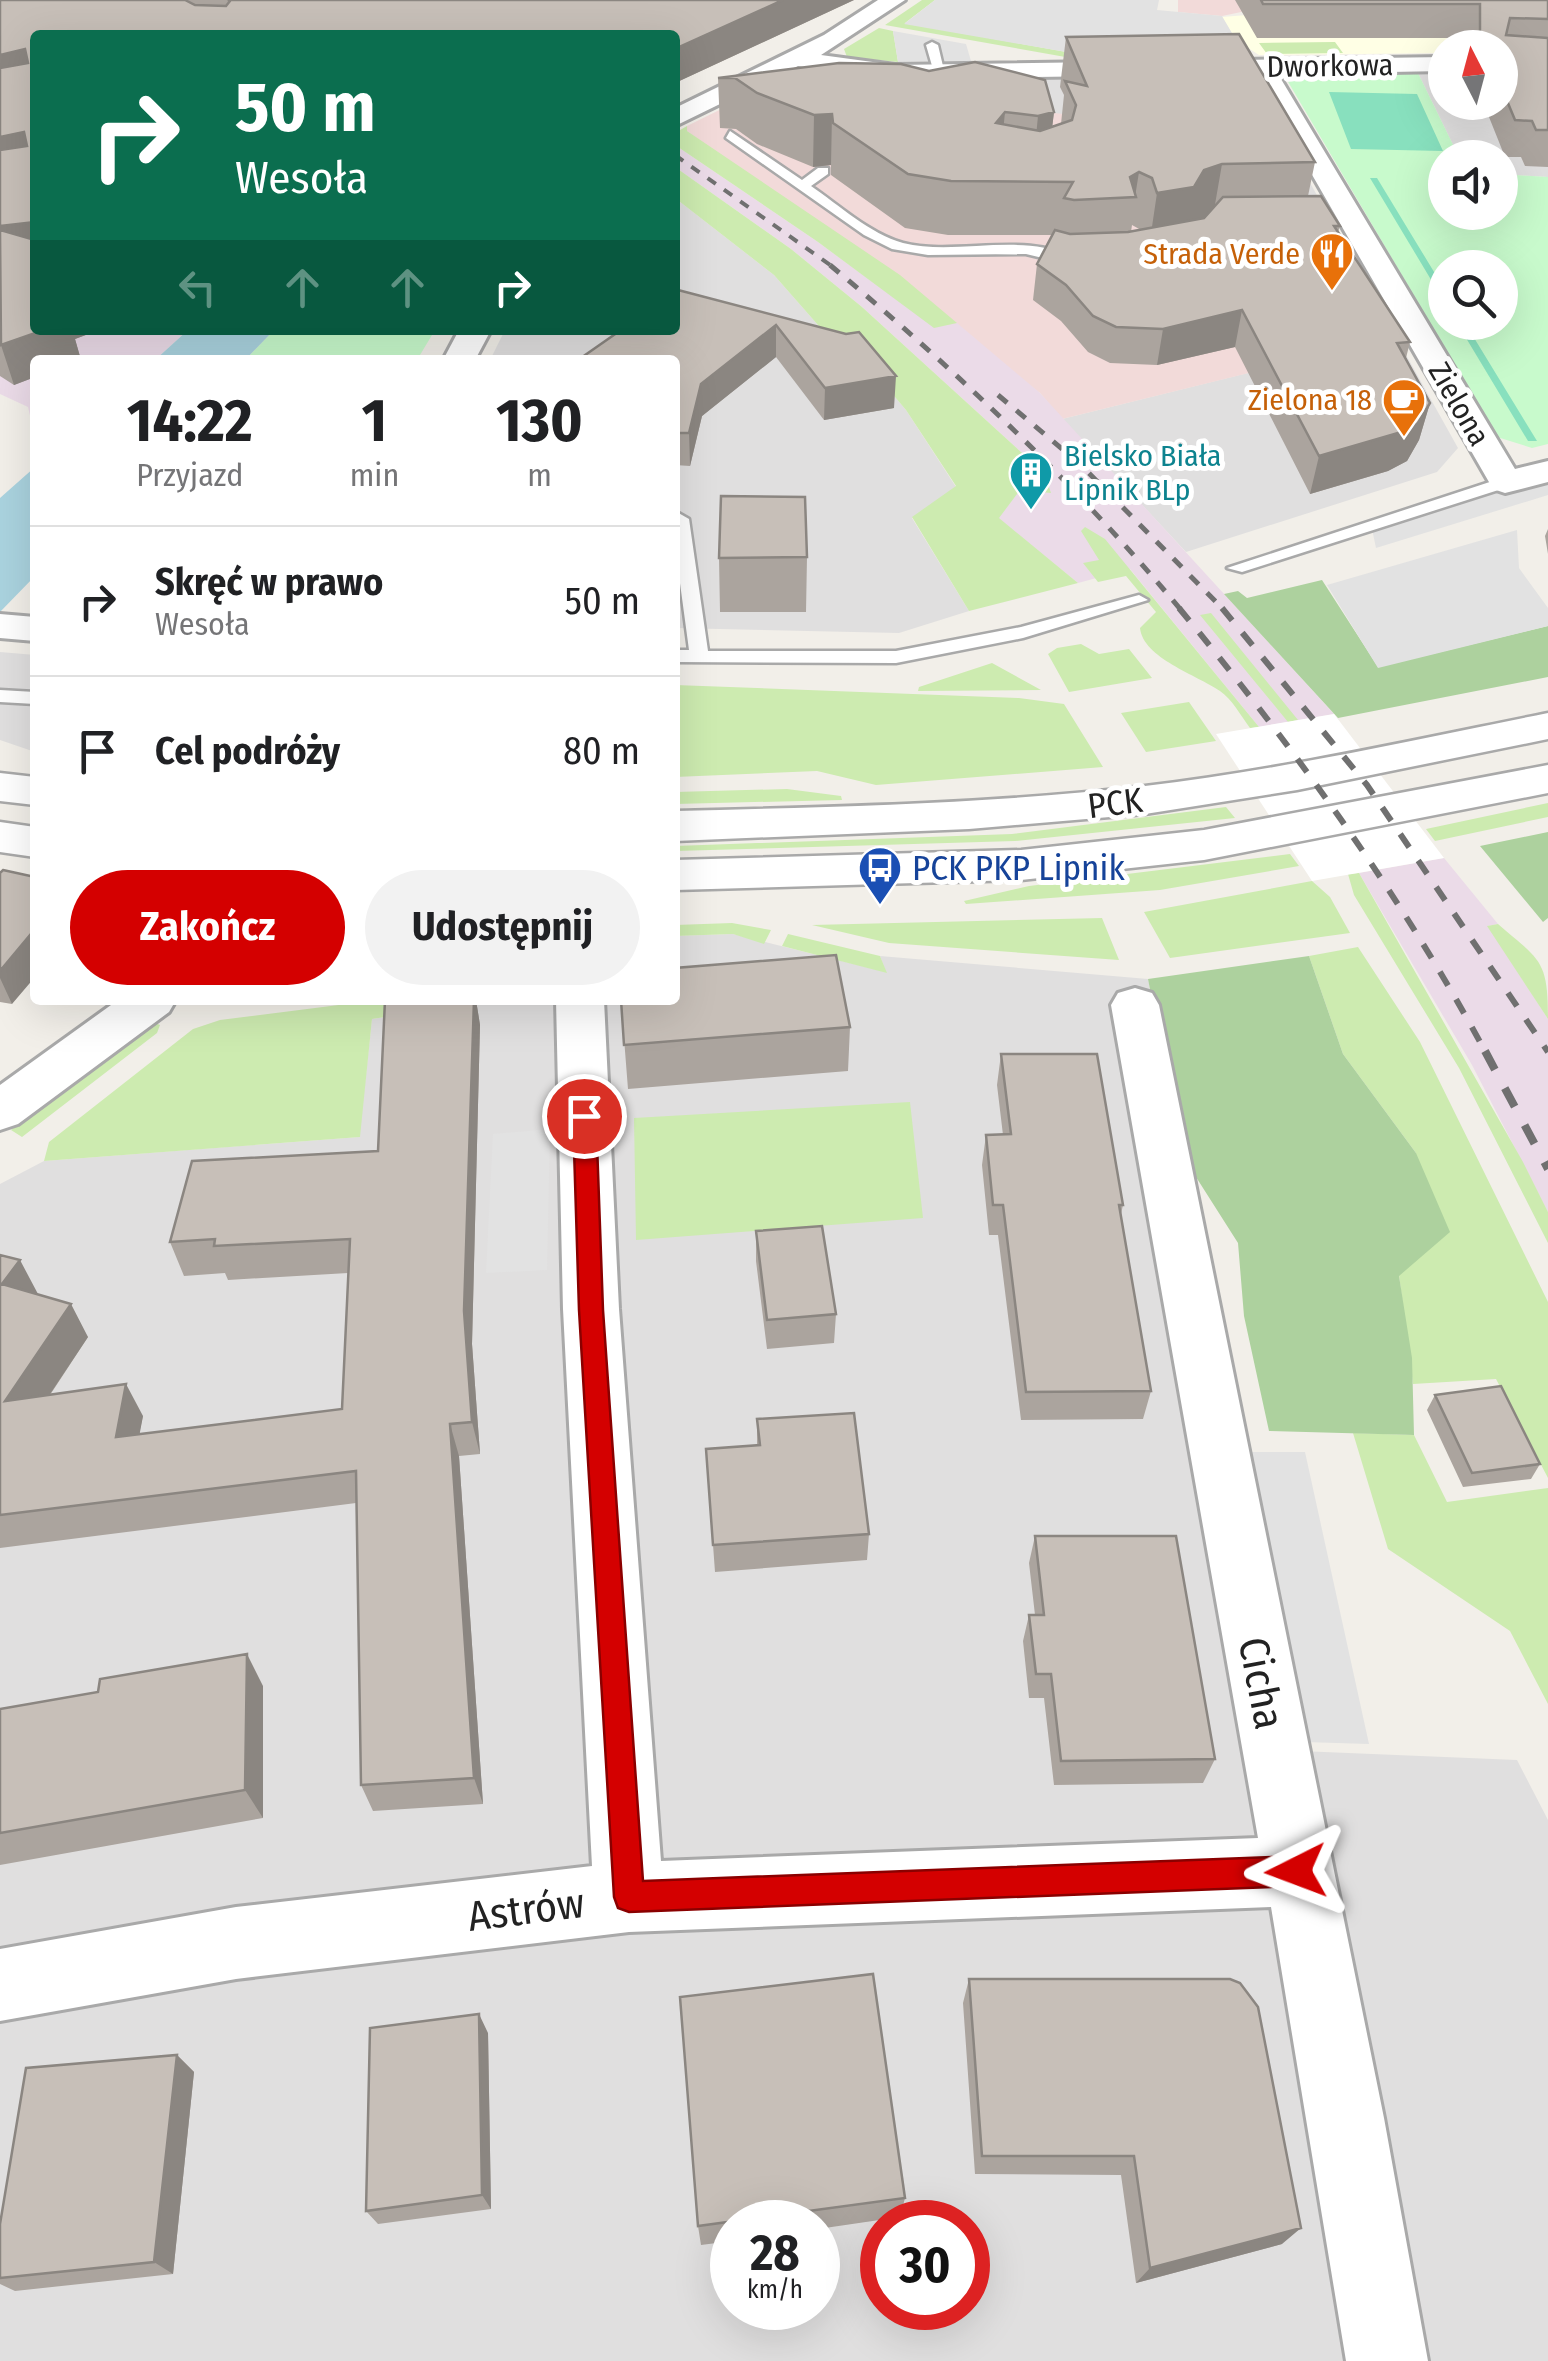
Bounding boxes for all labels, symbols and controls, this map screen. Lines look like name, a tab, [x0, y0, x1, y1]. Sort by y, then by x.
north arrow	[1428, 30, 1518, 120]
map controls	[1428, 30, 1518, 340]
street label: Dworkowa	[1266, 47, 1394, 85]
text: 50 m	[235, 66, 376, 150]
icon: right	[70, 70, 200, 200]
button: sound	[1428, 140, 1518, 230]
text: Wesoła	[235, 151, 368, 205]
restaurant icon: Strada Verde	[1309, 231, 1355, 292]
place label: Strada Verde	[1143, 236, 1300, 272]
button: search	[1428, 250, 1518, 340]
icon: left	[170, 260, 225, 315]
icon: ahead	[275, 260, 330, 315]
icon: ahead	[380, 260, 435, 315]
icon: right	[485, 260, 540, 315]
street label: Zielona	[1421, 356, 1497, 452]
cafe icon: Zielona 18	[1381, 377, 1427, 438]
place label: Zielona 18	[1248, 382, 1372, 418]
text: 14:22	[127, 385, 253, 457]
text: 1	[362, 385, 387, 457]
text: 130	[496, 385, 583, 457]
place label: Bielsko Biała Lipnik BLp	[1064, 438, 1222, 508]
building icon: Bielsko Biała Lipnik BLp	[1008, 450, 1054, 511]
text: Przyjazd	[136, 456, 243, 494]
text: min	[350, 456, 399, 494]
text: m	[527, 456, 552, 494]
text: Skręć w prawo	[155, 559, 383, 605]
icon: right	[70, 574, 125, 629]
text: 50 m	[565, 578, 640, 624]
text: Wesoła	[155, 605, 250, 643]
icon: arrive	[70, 724, 125, 779]
text: Cel podróży	[155, 728, 340, 774]
text: 80 m	[563, 728, 640, 774]
street label: PCK	[1085, 779, 1145, 827]
bus stop icon: PCK PKP Lipnik	[857, 845, 903, 906]
place label: PCK PKP Lipnik	[912, 847, 1125, 889]
button: Zakończ	[70, 870, 345, 985]
button: Udostępnij	[365, 870, 640, 985]
pin	[542, 1074, 627, 1159]
icon: arrive	[557, 1089, 612, 1144]
street label: Cicha	[1228, 1633, 1294, 1733]
position arrow	[1244, 1819, 1348, 1923]
street label: Astrów	[465, 1878, 587, 1942]
speed limit sign: 30	[860, 2200, 990, 2330]
text: 28	[750, 2223, 800, 2283]
text: km/h	[747, 2275, 803, 2305]

